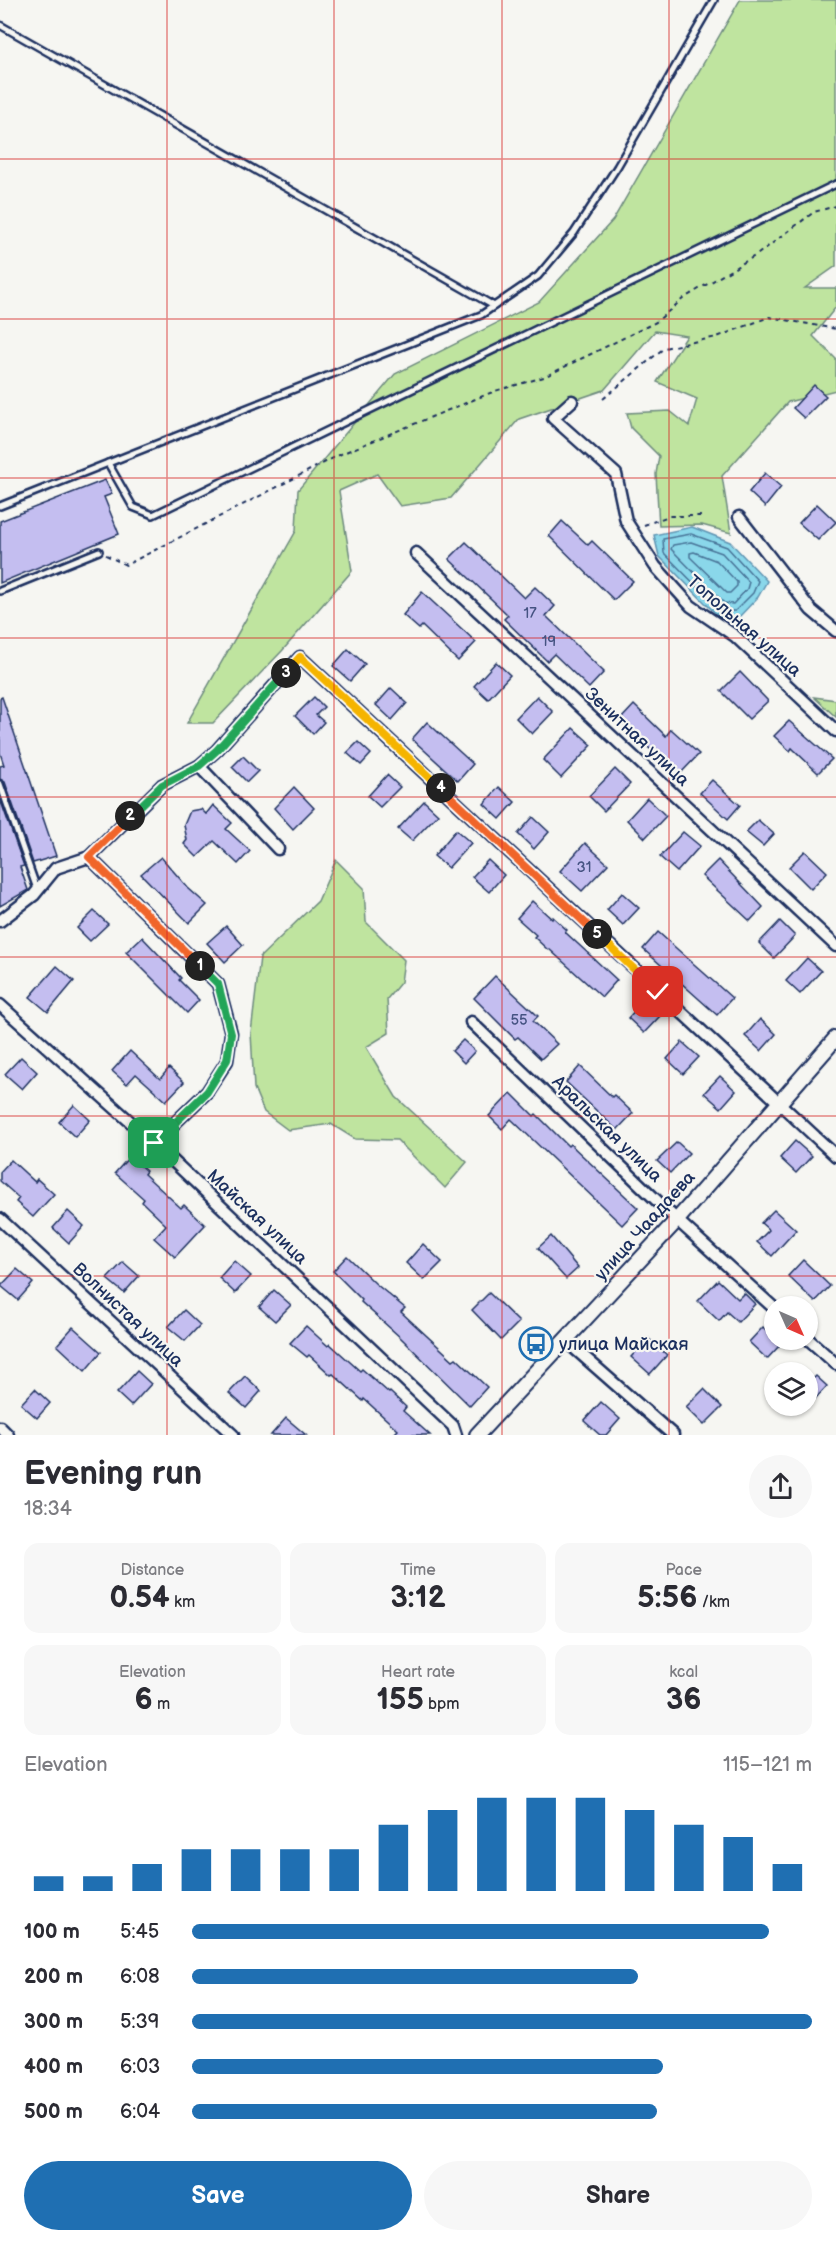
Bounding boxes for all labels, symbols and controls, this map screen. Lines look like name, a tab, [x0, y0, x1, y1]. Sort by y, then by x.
street label: Топольная улица	[683, 571, 806, 681]
house number: 17	[523, 604, 537, 623]
house number: 19	[542, 632, 556, 651]
pin: 3	[271, 658, 301, 688]
text: 3	[281, 663, 291, 682]
street label: Зенитная улица	[581, 683, 694, 791]
pin: 4	[426, 773, 456, 803]
text: 4	[436, 778, 446, 797]
pin: 2	[115, 801, 145, 831]
text: 2	[125, 806, 135, 825]
house number: 31	[576, 858, 592, 877]
pin: 5	[582, 919, 612, 949]
text: 5	[592, 924, 602, 943]
pin: 1	[185, 951, 215, 981]
text: 1	[197, 956, 203, 975]
pin	[632, 966, 683, 1017]
icon: check	[641, 975, 674, 1008]
house number: 55	[510, 1011, 528, 1030]
street label: Аральская улица	[547, 1071, 666, 1187]
pin	[128, 1117, 179, 1168]
icon: arrive	[137, 1126, 170, 1159]
street label: Майская улица	[203, 1165, 312, 1269]
street label: улица Чаадаева	[590, 1167, 700, 1285]
street label: Волнистая улица	[68, 1258, 188, 1372]
north arrow	[764, 1296, 818, 1350]
map controls	[764, 1296, 818, 1416]
bus stop icon: улица Майская	[518, 1326, 554, 1362]
place label: улица Майская	[559, 1334, 688, 1355]
button: layers	[764, 1362, 818, 1416]
text: Evening run	[24, 1454, 202, 1494]
button: share	[749, 1455, 812, 1518]
text: 18:34	[24, 1497, 72, 1521]
text: Distance	[120, 1561, 184, 1580]
text: Time	[400, 1561, 436, 1580]
text: Pace	[665, 1561, 702, 1580]
text: 0.54	[109, 1580, 170, 1616]
text: 3:12	[390, 1580, 446, 1616]
text: 5:56	[637, 1580, 697, 1616]
text: km	[170, 1593, 195, 1612]
text: /km	[697, 1593, 730, 1612]
text: Elevation	[119, 1663, 186, 1682]
text: Heart rate	[381, 1663, 455, 1682]
text: kcal	[669, 1663, 698, 1682]
text: 6	[134, 1682, 153, 1718]
text: 155	[376, 1682, 424, 1718]
text: 36	[666, 1682, 702, 1718]
text: m	[153, 1695, 170, 1714]
text: bpm	[424, 1695, 460, 1714]
text: Elevation	[24, 1753, 107, 1777]
text: 115–121 m	[723, 1753, 812, 1777]
text: 100 m	[24, 1920, 80, 1944]
text: 5:45	[120, 1920, 159, 1944]
text: 200 m	[24, 1965, 83, 1989]
text: 6:08	[120, 1965, 160, 1989]
text: 300 m	[24, 2010, 83, 2034]
text: 5:39	[120, 2010, 159, 2034]
text: 400 m	[24, 2055, 83, 2079]
text: 6:03	[120, 2055, 160, 2079]
text: 500 m	[24, 2100, 83, 2124]
text: 6:04	[120, 2100, 160, 2124]
button: Save	[24, 2161, 412, 2230]
button: Share	[424, 2161, 812, 2230]

